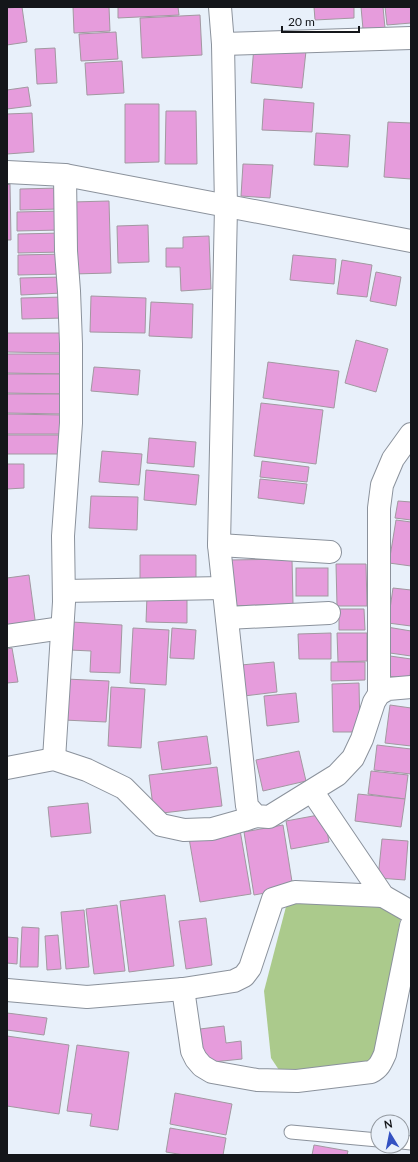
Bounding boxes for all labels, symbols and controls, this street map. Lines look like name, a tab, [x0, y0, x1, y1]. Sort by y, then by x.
scale bar	[282, 8, 359, 34]
text: 20 m	[288, 14, 315, 29]
north arrow	[370, 1114, 410, 1154]
text: N	[383, 1117, 393, 1131]

